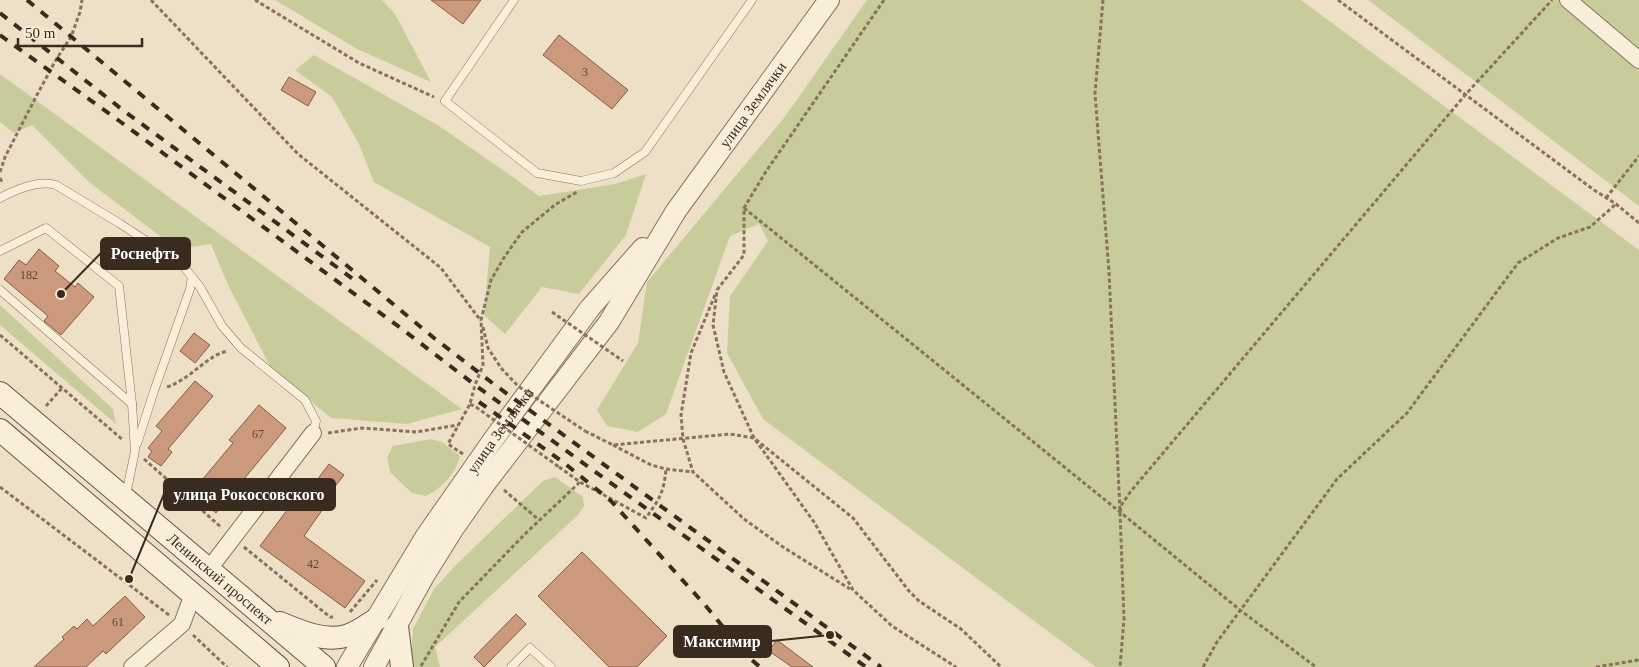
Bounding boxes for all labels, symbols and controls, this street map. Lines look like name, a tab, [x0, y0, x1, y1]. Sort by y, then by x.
scale bar	[18, 15, 141, 47]
text: 50 m	[25, 25, 56, 41]
street label: улица Землячки	[717, 59, 789, 151]
house number: 3	[582, 65, 588, 79]
callout: Роснефть	[101, 238, 190, 269]
text: Роснефть	[111, 245, 180, 263]
house number: 182	[20, 268, 38, 282]
street label: улица Землячки	[464, 385, 537, 477]
house number: 67	[252, 427, 264, 441]
callout: улица Рокоссовского	[164, 479, 335, 510]
text: улица Рокоссовского	[173, 486, 325, 504]
street label: Ленинский проспект	[164, 530, 276, 628]
house number: 42	[307, 557, 319, 571]
house number: 61	[112, 615, 124, 629]
callout: Максимир	[674, 626, 771, 657]
text: Максимир	[683, 633, 761, 651]

